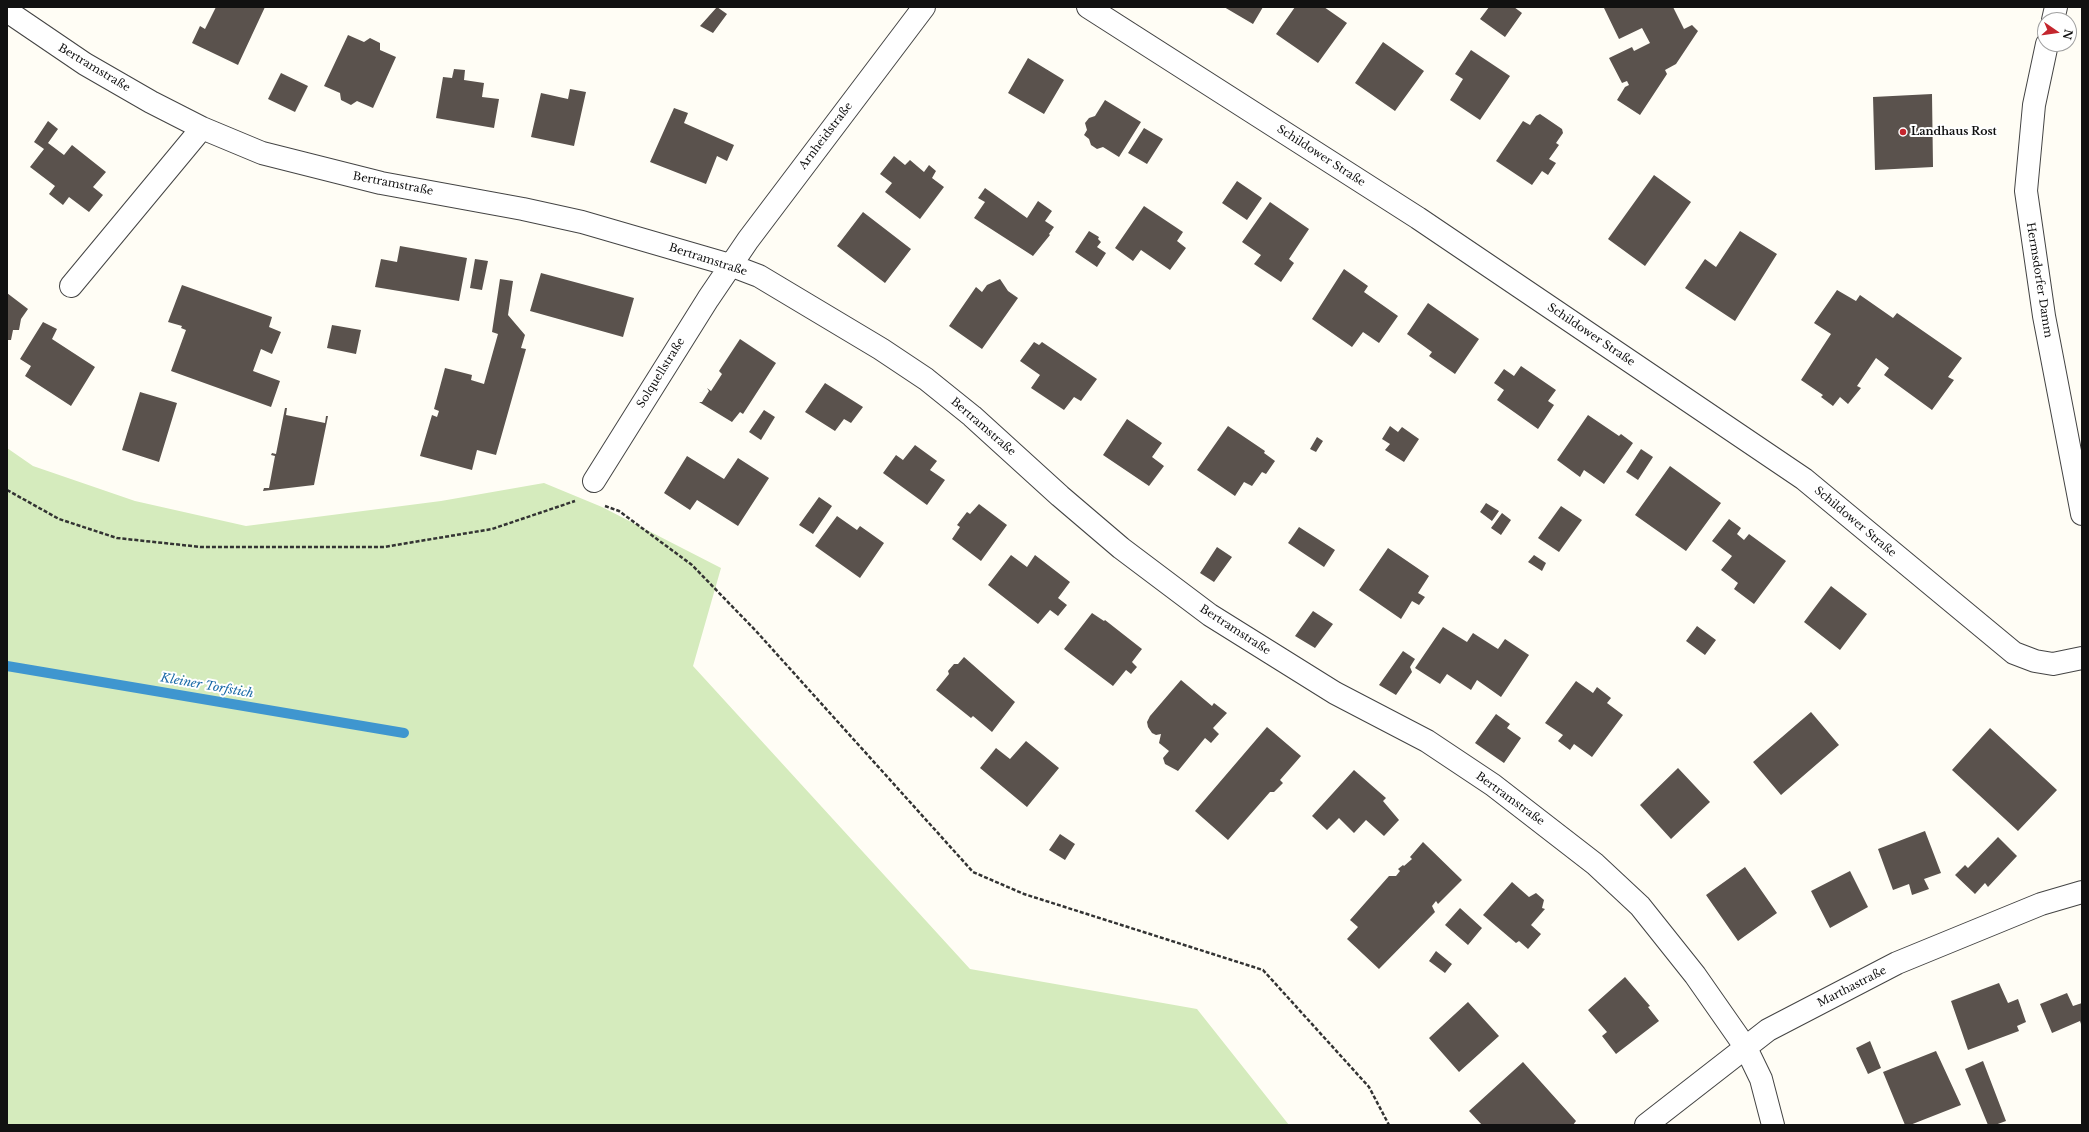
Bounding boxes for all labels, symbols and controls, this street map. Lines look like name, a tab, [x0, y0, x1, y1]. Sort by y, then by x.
north arrow	[2037, 12, 2077, 52]
text: N	[2060, 28, 2076, 41]
street label: Bertramstraße	[56, 41, 132, 95]
street label: Arnheidstraße	[796, 100, 856, 172]
street label: Schildower Straße	[1274, 123, 1368, 189]
place label: Landhaus Rost	[1911, 125, 1997, 139]
marker: Landhaus Rost	[1898, 127, 1908, 137]
street label: Bertramstraße	[352, 170, 434, 198]
street label: Hermsdorfer Damm	[2023, 221, 2055, 339]
street label: Bertramstraße	[667, 241, 749, 279]
street label: Schildower Straße	[1545, 301, 1637, 369]
street label: Solquellstraße	[634, 336, 688, 410]
street label: Bertramstraße	[948, 395, 1018, 459]
street label: Schildower Straße	[1811, 484, 1899, 560]
street label: Bertramstraße	[1197, 602, 1273, 658]
water label: Kleiner Torfstich	[159, 671, 255, 701]
street label: Bertramstraße	[1473, 770, 1547, 828]
street label: Marthastraße	[1815, 964, 1889, 1010]

